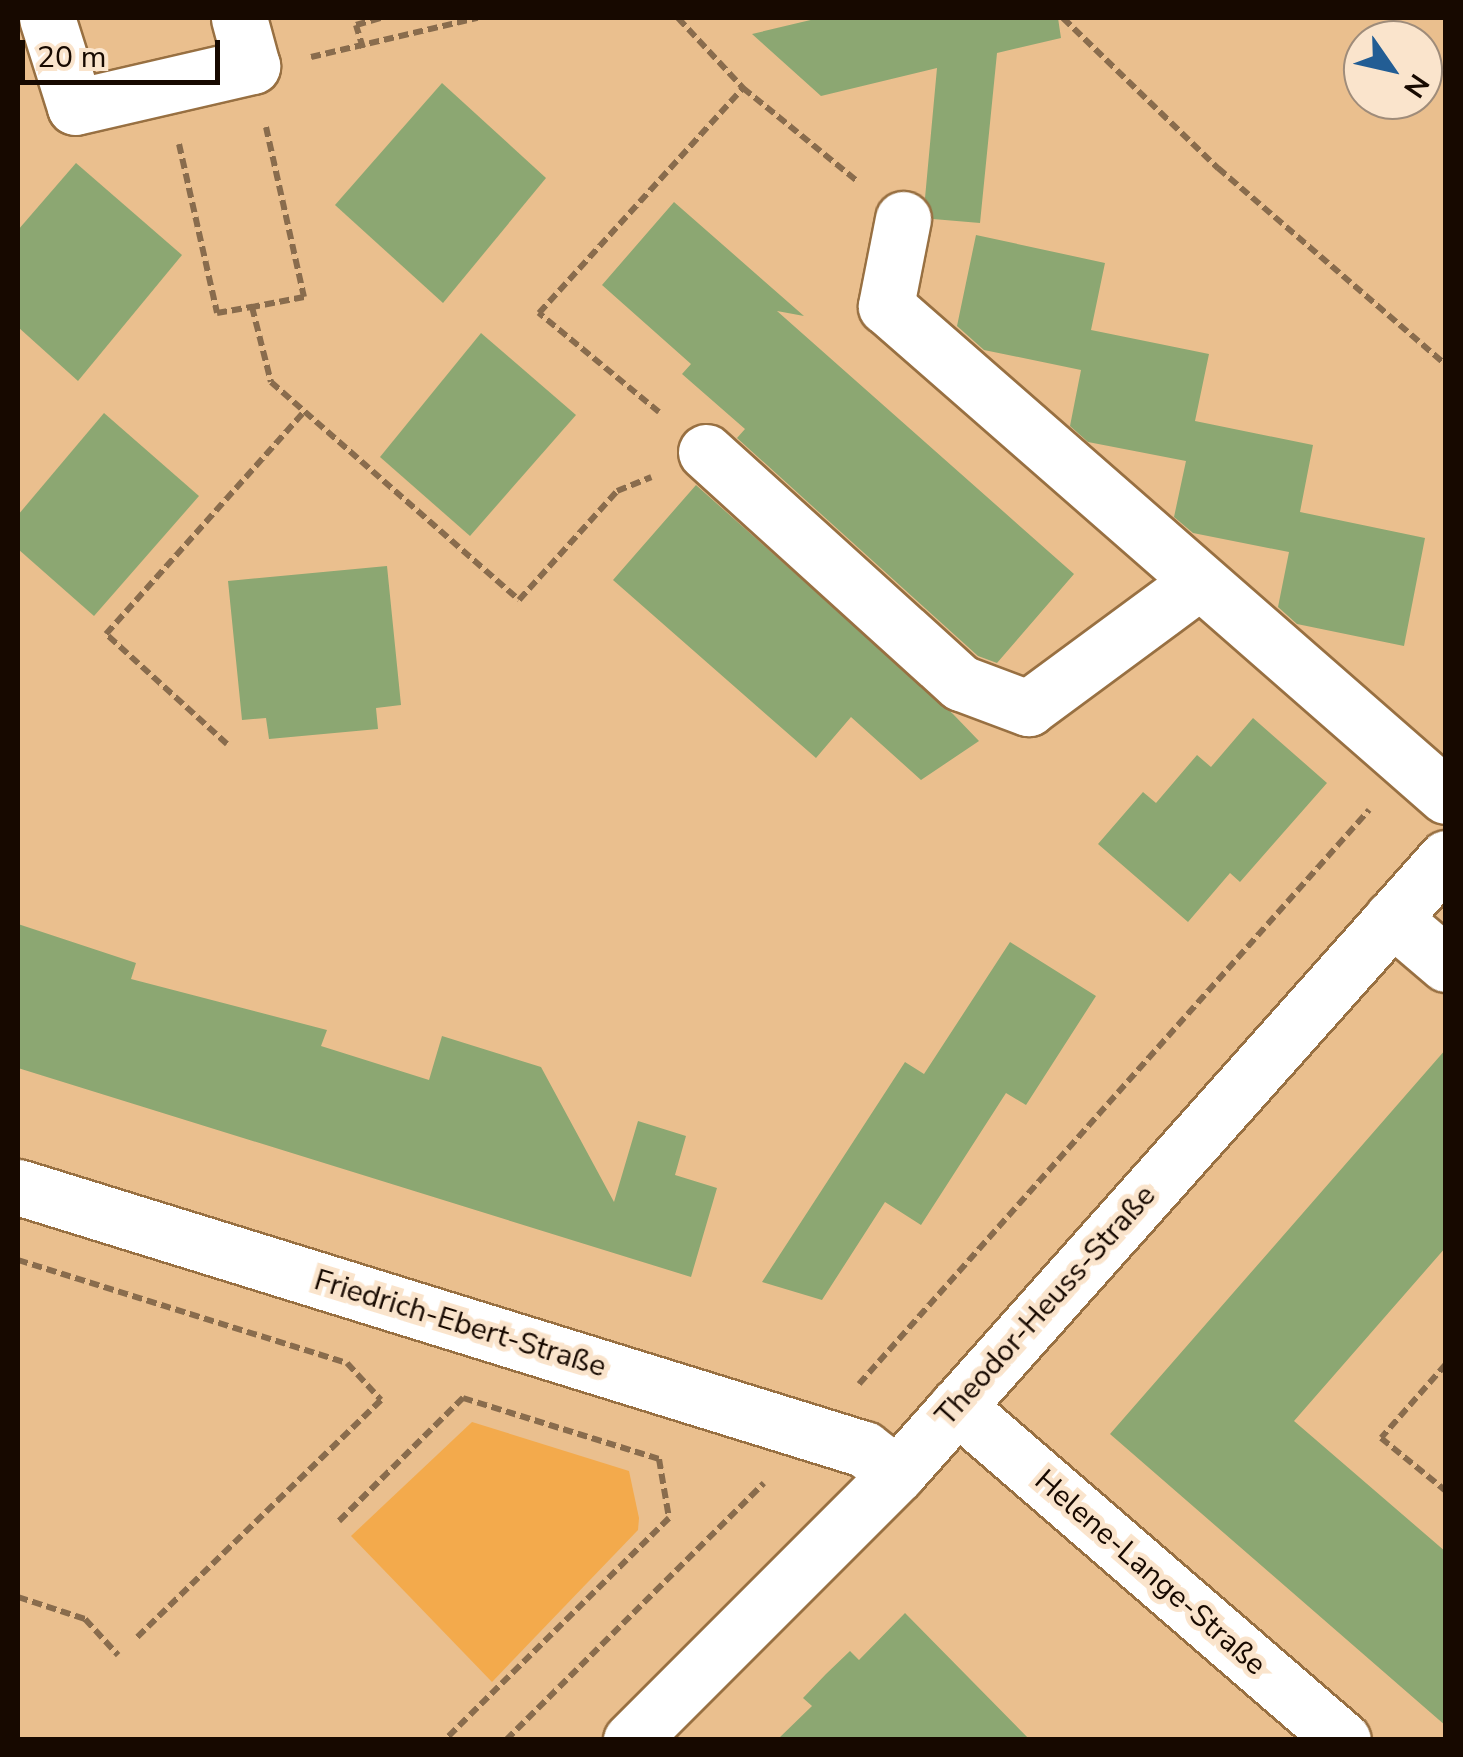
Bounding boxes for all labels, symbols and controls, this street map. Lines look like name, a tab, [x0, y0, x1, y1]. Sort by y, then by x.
scale bar	[25, 20, 225, 82]
north arrow	[1343, 20, 1443, 120]
text: 20 m	[37, 37, 106, 78]
text: N	[1395, 66, 1438, 105]
street label: Theodor-Heuss-Straße	[929, 1178, 1163, 1434]
street label: Friedrich-Ebert-Straße	[310, 1262, 610, 1386]
street label: Helene-Lange-Straße	[1027, 1463, 1273, 1683]

